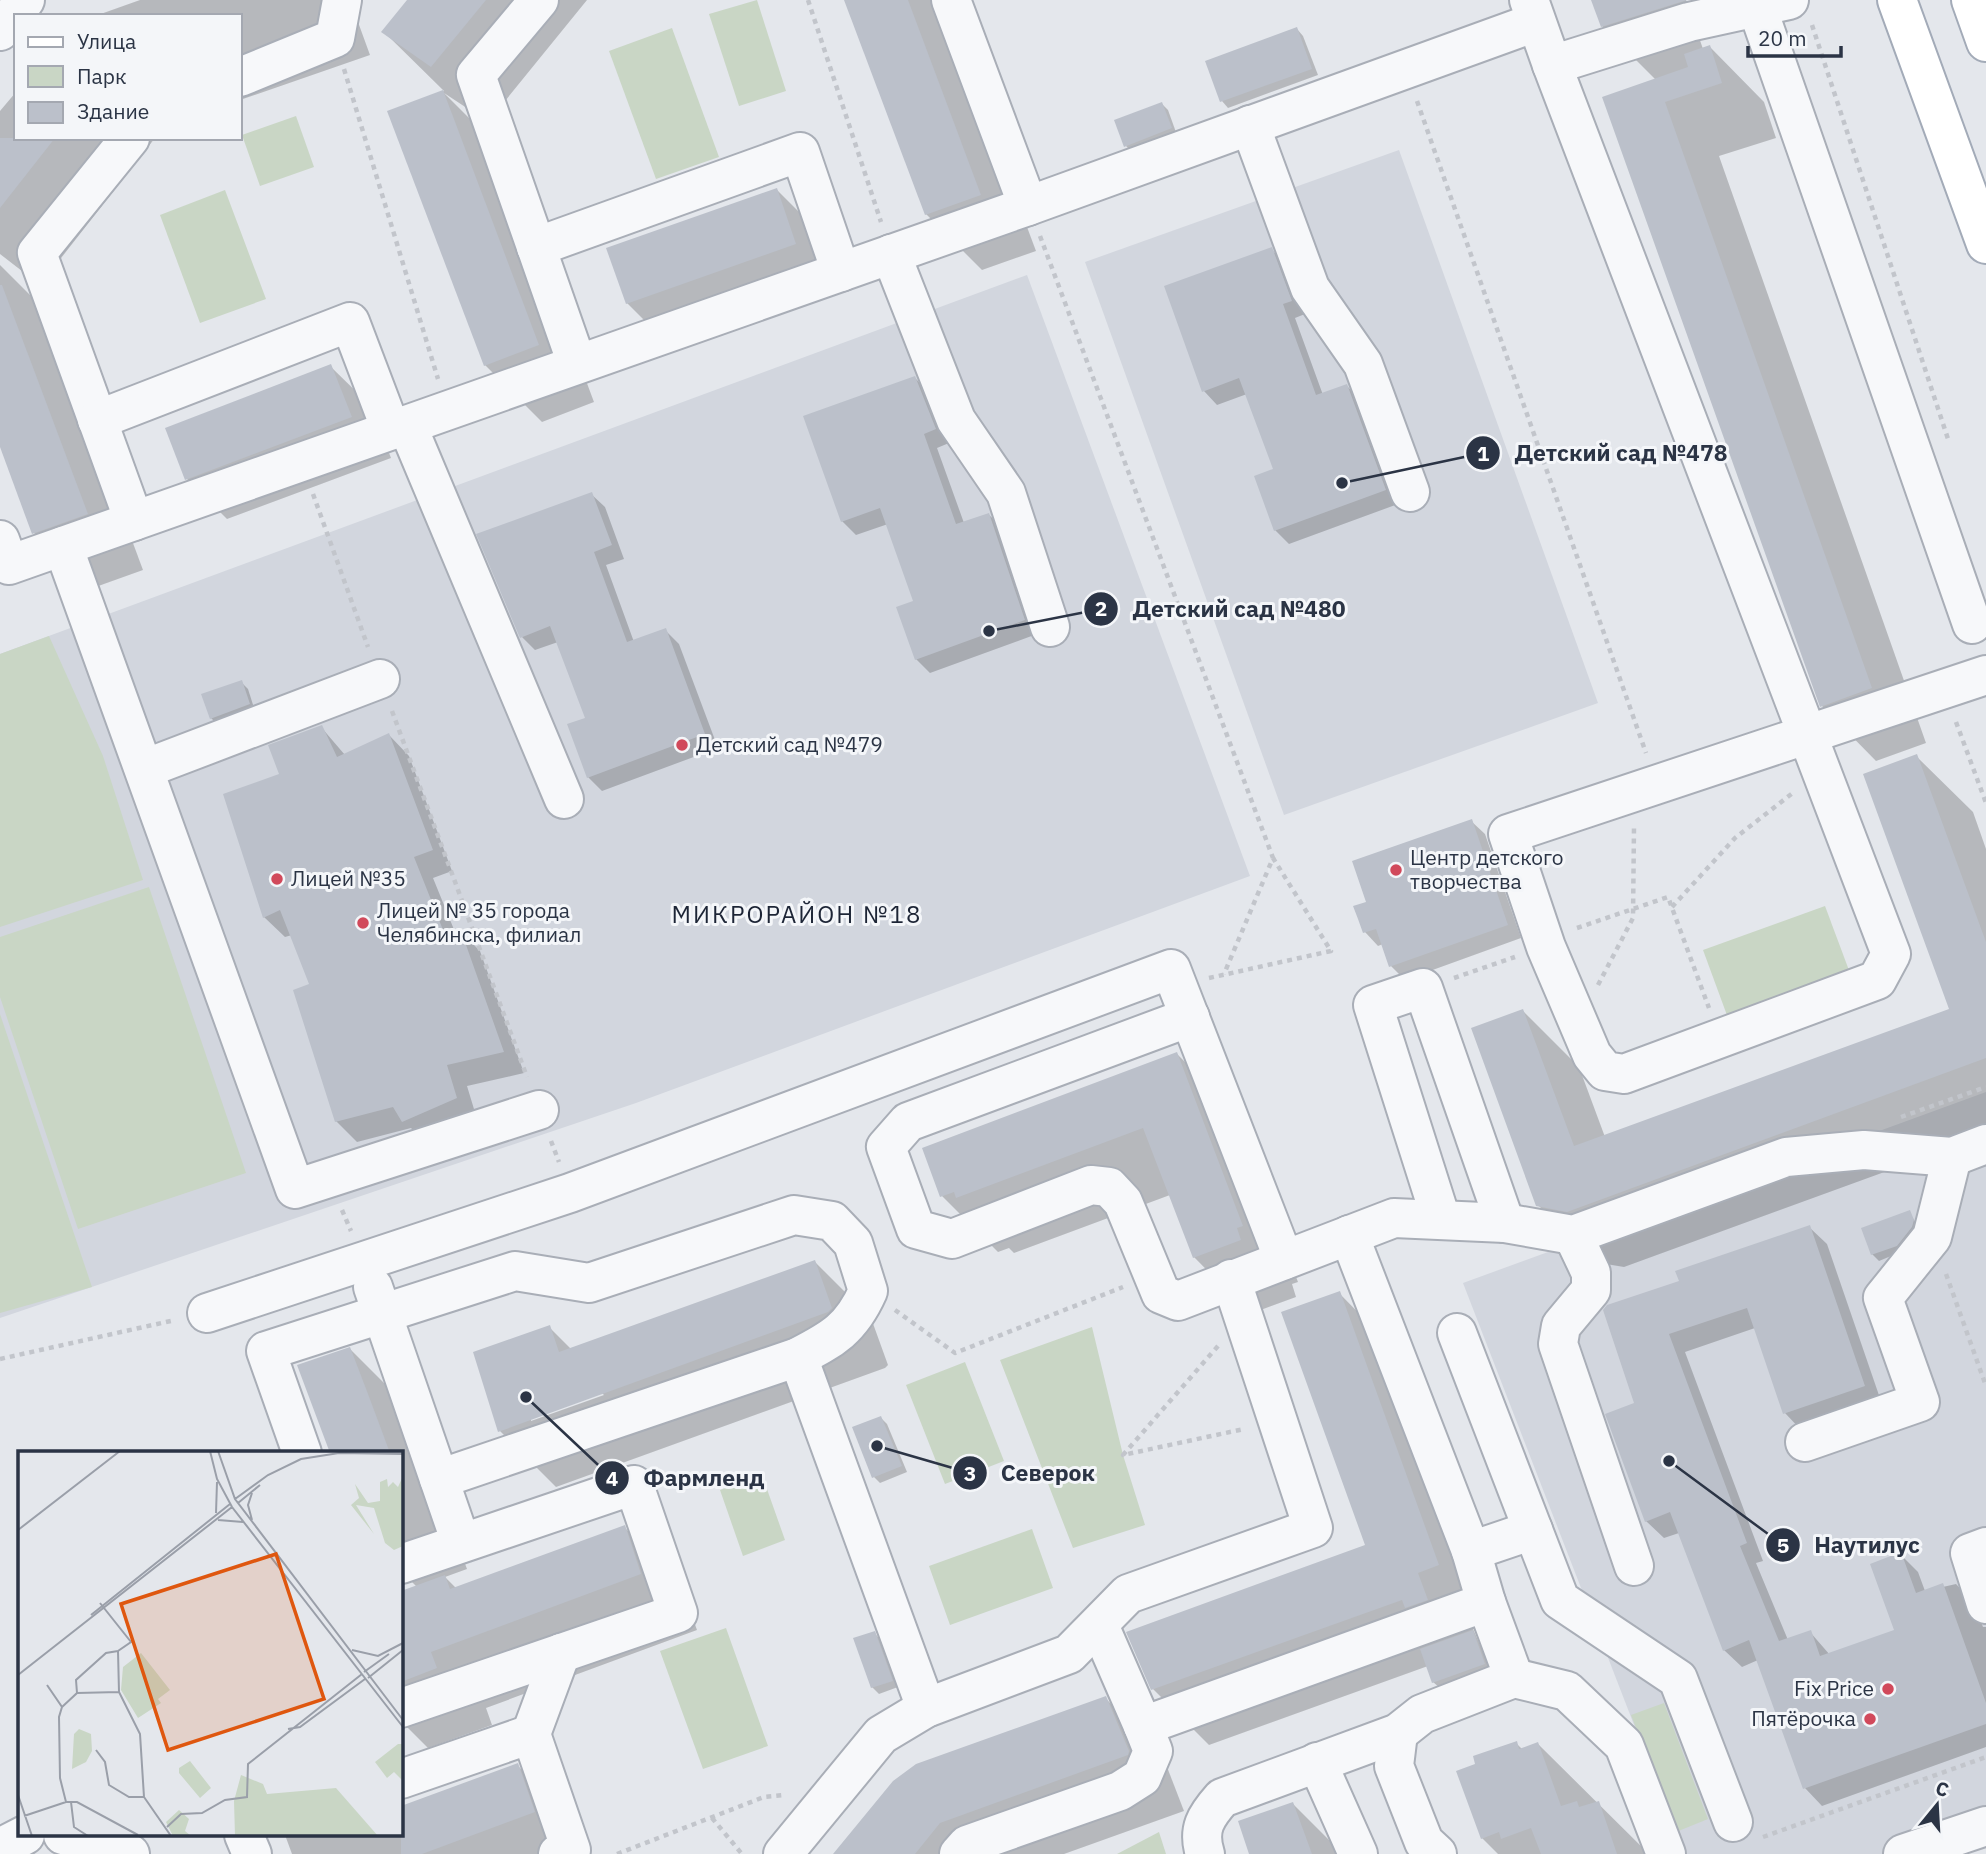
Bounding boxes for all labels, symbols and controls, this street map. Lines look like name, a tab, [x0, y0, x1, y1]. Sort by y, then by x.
legend	[14, 14, 242, 140]
scale bar	[1748, 14, 1841, 58]
text: 20 m	[1758, 24, 1807, 52]
text: Улица	[77, 27, 136, 55]
text: Парк	[77, 62, 127, 90]
text: Здание	[77, 97, 149, 125]
callout: Детский сад №478	[1465, 431, 1741, 475]
text: Детский сад №478	[1514, 437, 1728, 467]
text: 1	[1477, 439, 1490, 467]
callout: Детский сад №480	[1083, 587, 1359, 631]
text: Детский сад №480	[1132, 593, 1346, 623]
text: 2	[1095, 594, 1107, 622]
place label: Детский сад №479	[696, 730, 883, 758]
marker: Детский сад №479	[674, 737, 690, 753]
place label: Центр детского творчества	[1410, 843, 1564, 895]
marker: Центр детского творчества	[1388, 862, 1404, 878]
place label: Лицей №35	[291, 864, 406, 892]
marker: Лицей №35	[269, 871, 285, 887]
place label: Лицей № 35 города Челябинска, филиал	[377, 896, 581, 948]
district label: МИКРОРАЙОН №18	[672, 898, 922, 930]
marker: Лицей № 35 города Челябинска, филиал	[355, 915, 371, 931]
inset map	[18, 1451, 402, 1836]
callout: Северок	[952, 1451, 1110, 1495]
callout: Фармленд	[595, 1456, 778, 1500]
text: Северок	[1001, 1457, 1095, 1487]
text: 3	[964, 1459, 976, 1487]
text: Фармленд	[644, 1462, 764, 1492]
text: 4	[606, 1464, 618, 1492]
callout: Наутилус	[1765, 1523, 1934, 1567]
text: Наутилус	[1814, 1529, 1920, 1559]
text: 5	[1777, 1531, 1789, 1559]
place label: Fix Price	[1794, 1674, 1874, 1702]
marker: Fix Price	[1880, 1681, 1896, 1697]
place label: Пятёрочка	[1751, 1704, 1856, 1732]
marker: Пятёрочка	[1862, 1711, 1878, 1727]
north arrow	[1902, 1770, 1972, 1840]
text: С	[1933, 1776, 1952, 1802]

